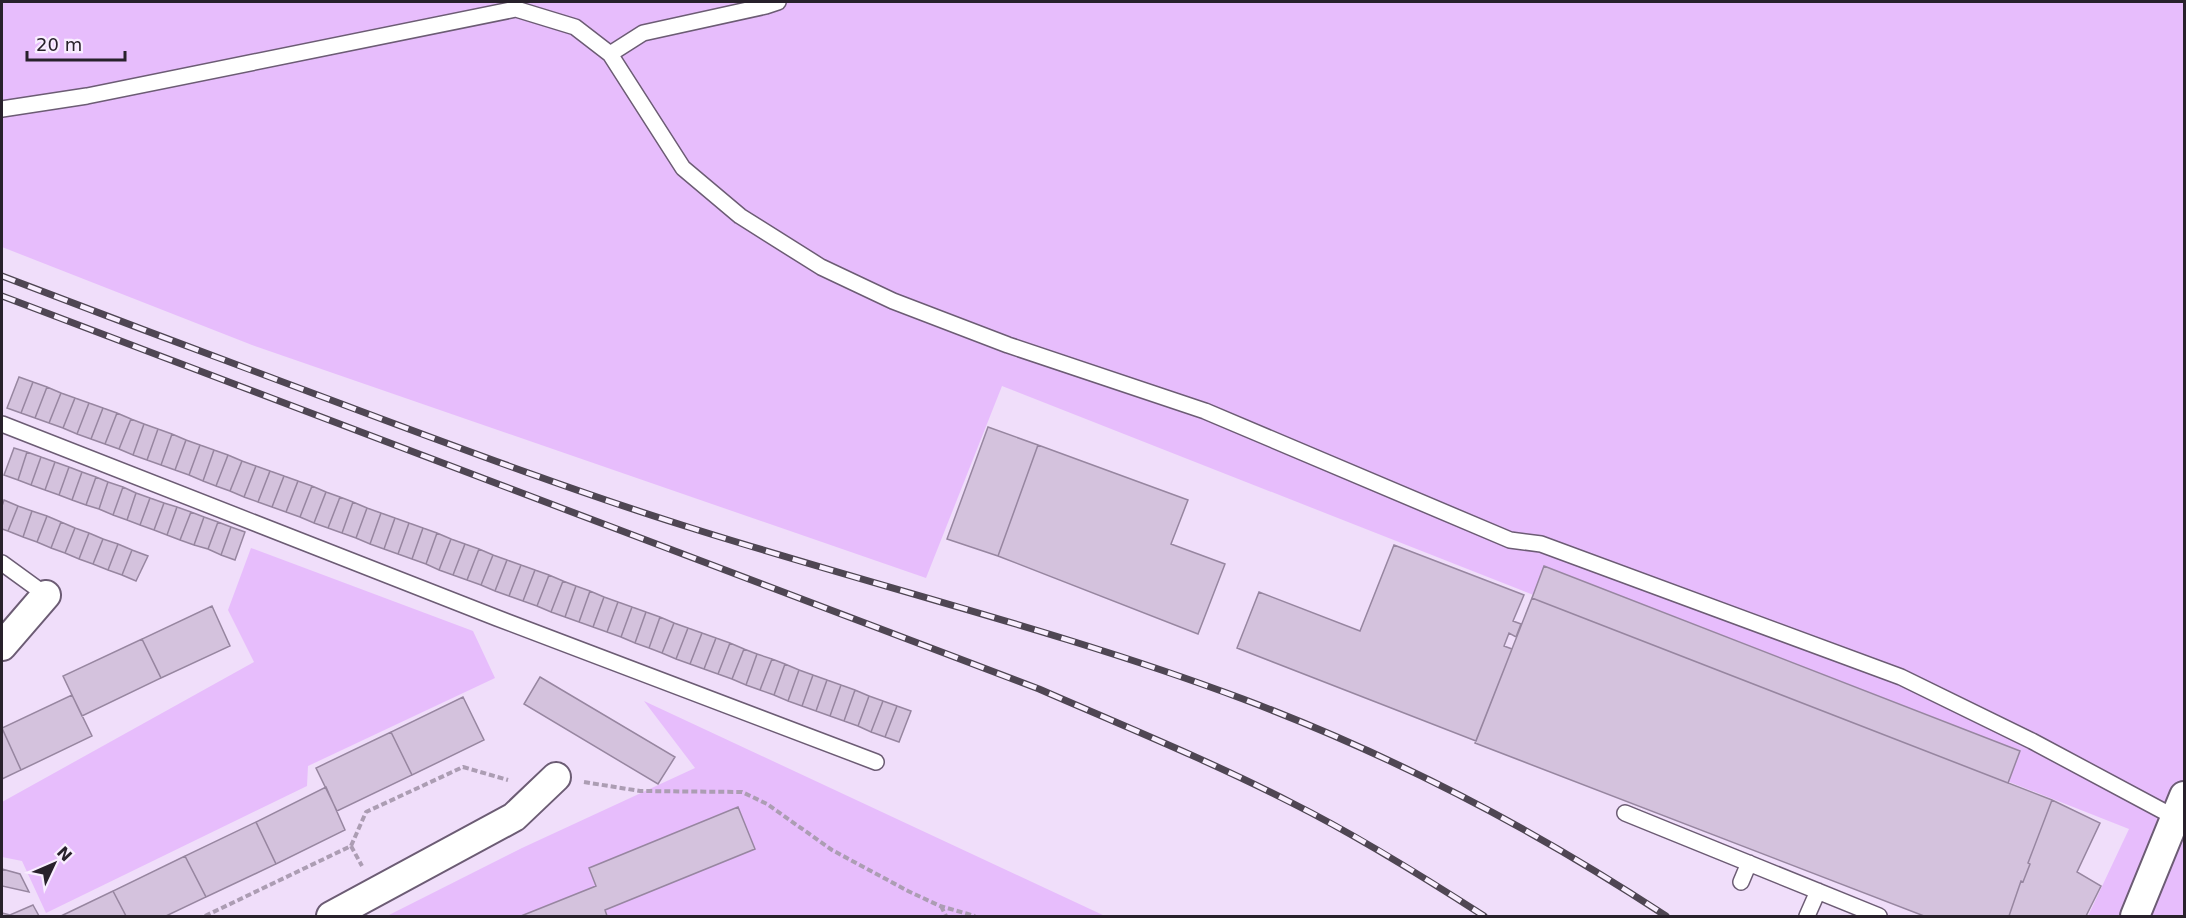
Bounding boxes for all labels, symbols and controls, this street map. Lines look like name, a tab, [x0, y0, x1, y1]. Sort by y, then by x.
scale bar	[27, 24, 124, 62]
text: 20 m	[36, 34, 82, 55]
north arrow	[24, 834, 84, 894]
text: N	[53, 843, 76, 865]

